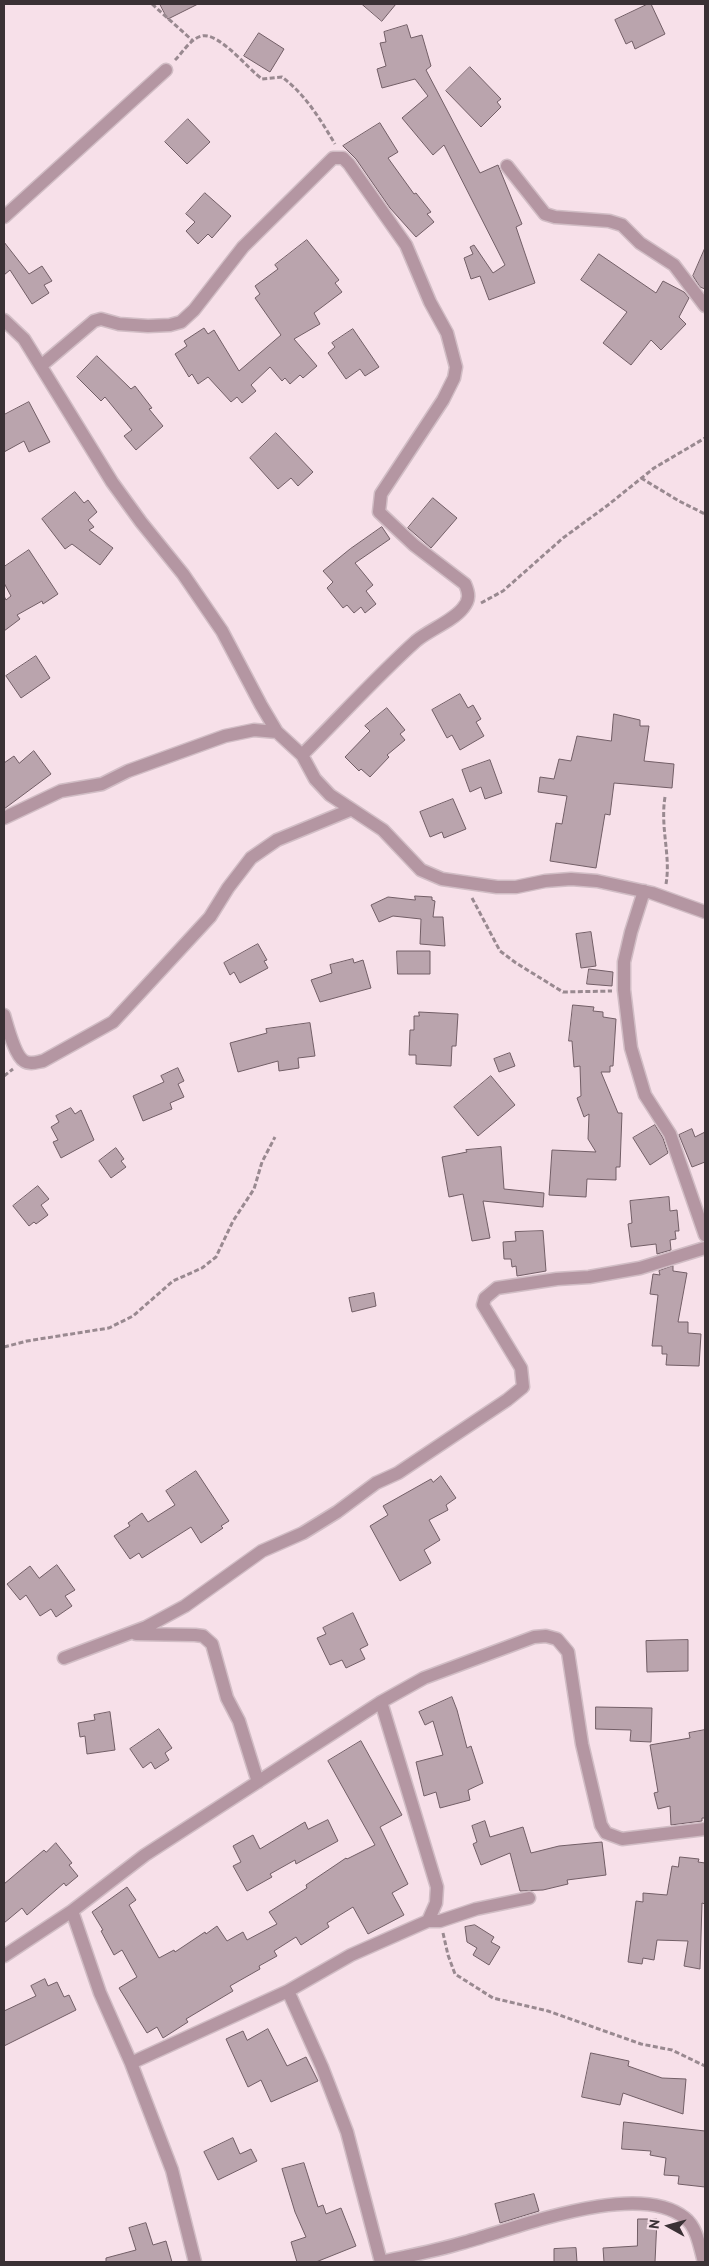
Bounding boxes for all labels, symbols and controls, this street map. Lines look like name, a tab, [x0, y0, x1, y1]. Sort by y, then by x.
north arrow	[644, 2201, 694, 2251]
text: N	[645, 2219, 664, 2230]

